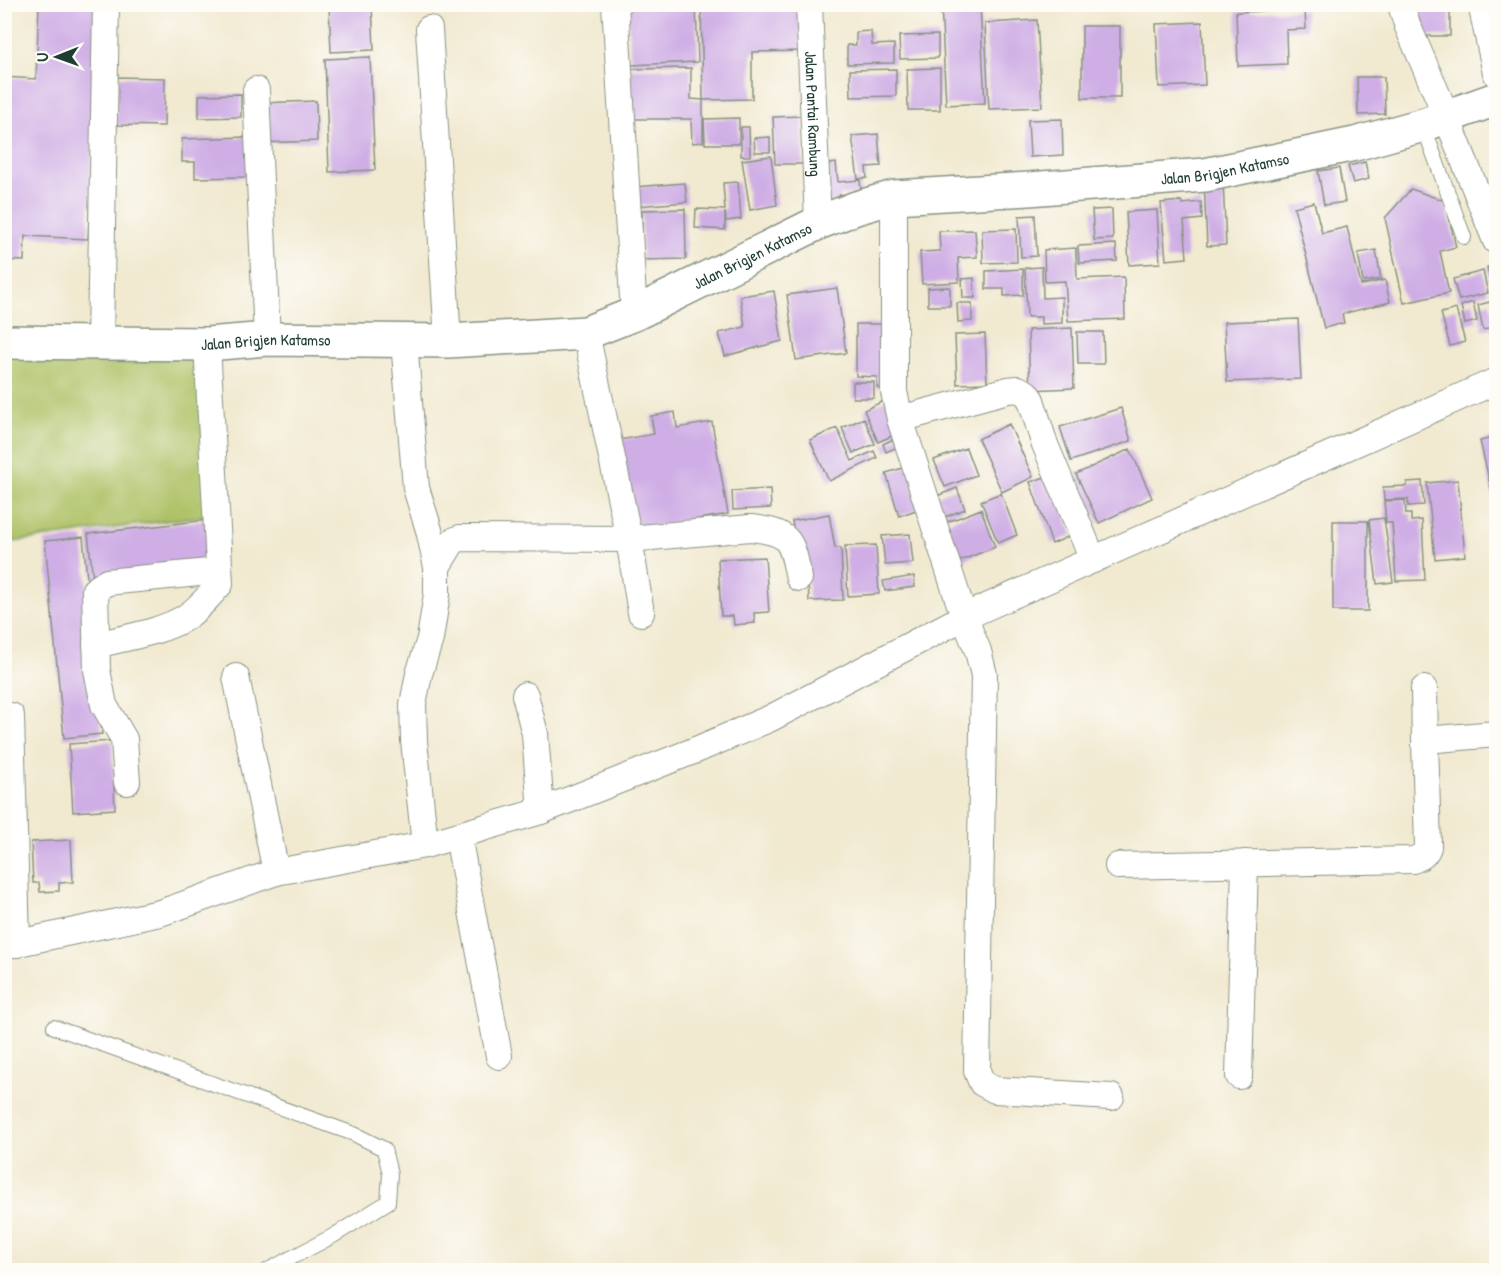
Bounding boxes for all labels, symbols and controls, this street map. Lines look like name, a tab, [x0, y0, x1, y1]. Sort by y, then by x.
north arrow	[27, 27, 87, 87]
street label: Jalan Pantai Rambung	[800, 51, 827, 177]
text: U	[31, 52, 53, 62]
street label: Jalan Brigjen Katamso	[1160, 147, 1291, 189]
street label: Jalan Brigjen Katamso	[689, 217, 816, 294]
street label: Jalan Brigjen Katamso	[201, 328, 331, 355]

